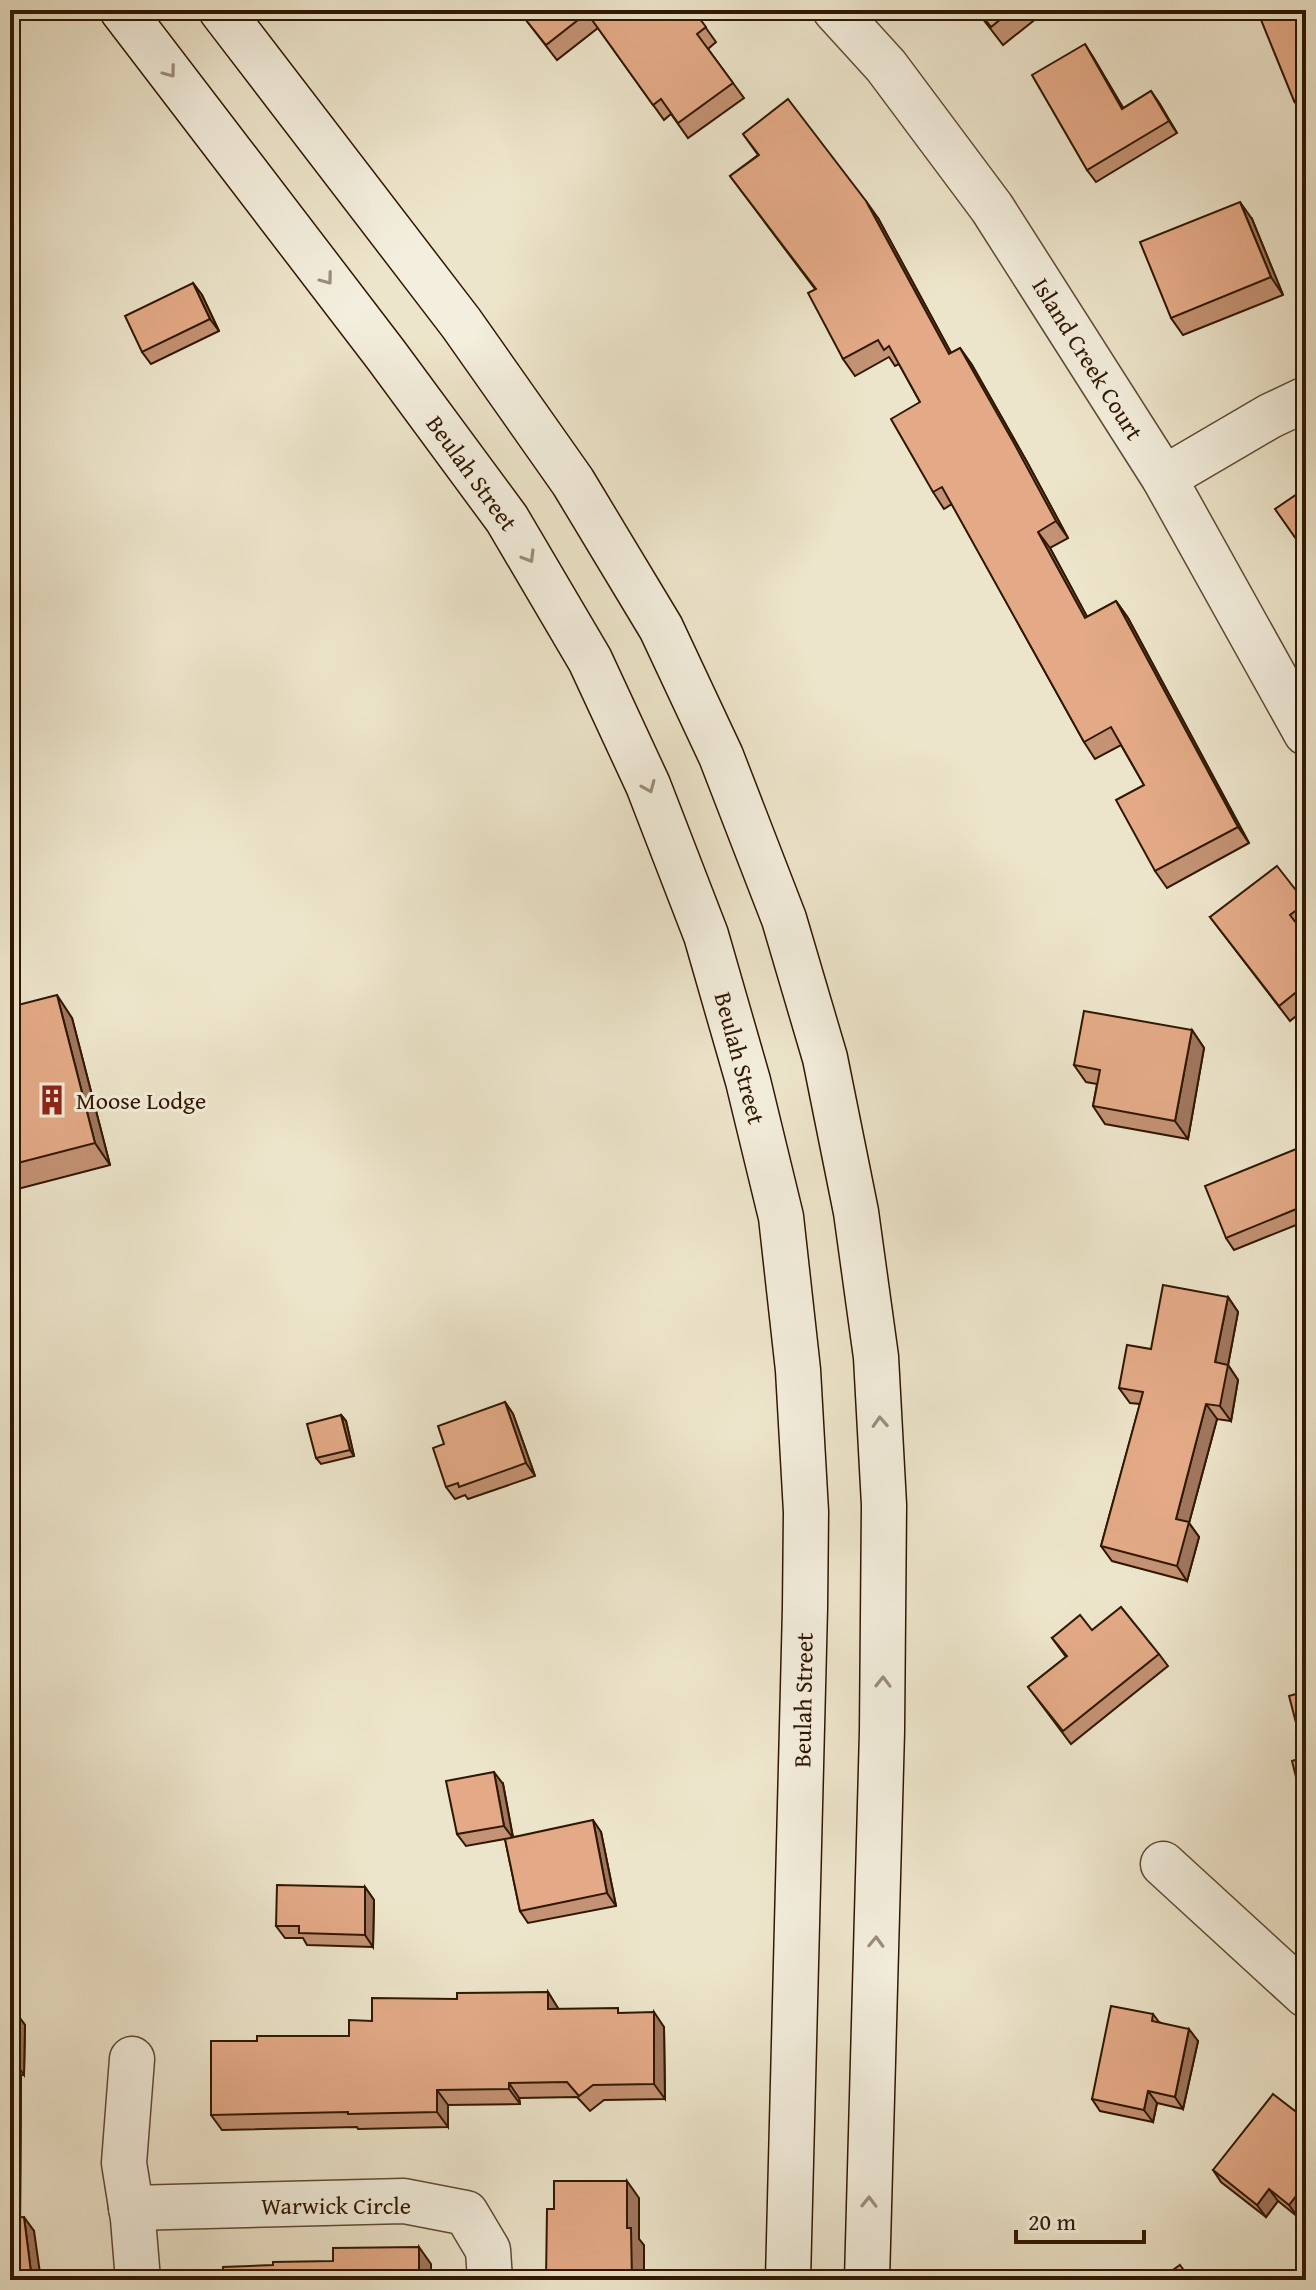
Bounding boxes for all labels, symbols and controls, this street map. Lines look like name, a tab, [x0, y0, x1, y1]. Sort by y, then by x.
one-way arrow	[160, 63, 174, 78]
one-way arrow	[318, 270, 332, 284]
street label: Island Creek Court	[1024, 271, 1152, 447]
street label: Beulah Street	[418, 408, 526, 538]
one-way arrow	[519, 548, 535, 563]
one-way arrow	[639, 779, 655, 793]
street label: Beulah Street	[706, 988, 775, 1128]
building icon: Moose Lodge	[35, 1083, 69, 1117]
place label: Moose Lodge	[76, 1083, 206, 1118]
one-way arrow	[871, 1415, 888, 1428]
street label: Beulah Street	[784, 1631, 822, 1768]
one-way arrow	[874, 1675, 892, 1688]
one-way arrow	[868, 1935, 885, 1948]
street label: Warwick Circle	[261, 2188, 411, 2223]
scale bar	[1016, 2194, 1144, 2244]
one-way arrow	[861, 2195, 878, 2208]
text: 20 m	[1028, 2204, 1076, 2239]

